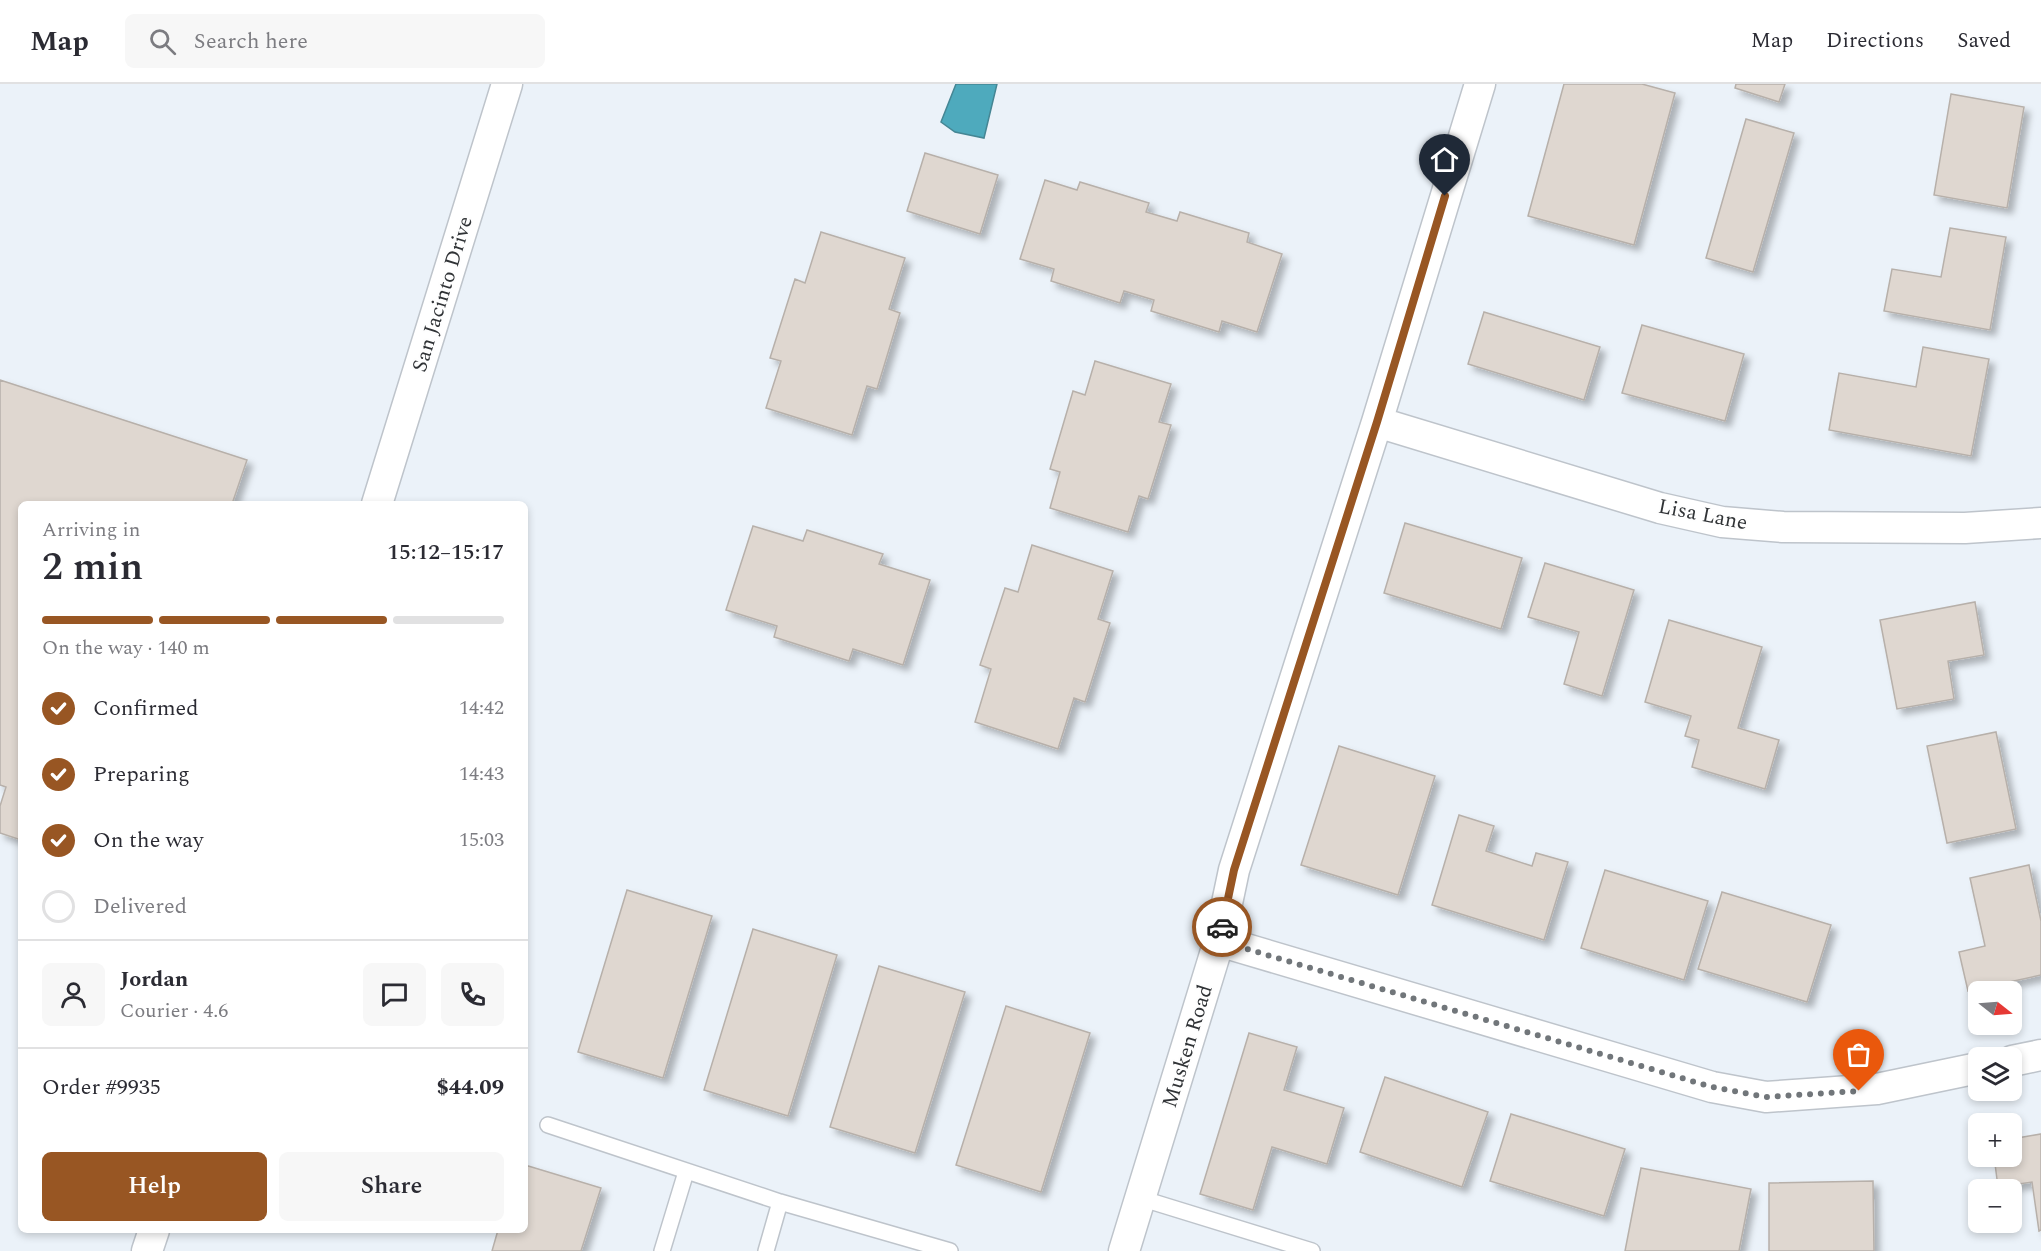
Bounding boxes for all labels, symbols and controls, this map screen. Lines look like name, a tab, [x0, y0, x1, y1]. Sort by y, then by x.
search box	[125, 14, 545, 68]
text: Map	[30, 20, 89, 63]
icon: search	[146, 25, 179, 58]
text: Search here	[194, 25, 308, 58]
text: Map	[1751, 25, 1793, 57]
text: Directions	[1826, 25, 1924, 57]
text: Saved	[1957, 25, 2011, 57]
pin	[1419, 134, 1470, 196]
icon: home	[1428, 143, 1461, 176]
street label: San Jacinto Drive	[404, 212, 482, 376]
street label: Lisa Lane	[1655, 491, 1750, 539]
text: Arriving in	[42, 515, 140, 545]
text: 15:12–15:17	[387, 536, 504, 569]
text: 2 min	[42, 538, 143, 597]
text: On the way · 140 m	[42, 633, 210, 663]
icon: check	[42, 692, 75, 725]
text: Confirmed	[93, 692, 199, 725]
text: 14:42	[459, 693, 504, 723]
icon: check	[42, 758, 75, 791]
text: Preparing	[93, 758, 190, 791]
text: 14:43	[459, 759, 504, 789]
icon: check	[42, 824, 75, 857]
text: On the way	[93, 824, 204, 857]
text: 15:03	[459, 825, 504, 855]
text: Delivered	[93, 890, 187, 923]
courier	[1192, 897, 1252, 957]
icon: car	[1206, 911, 1239, 944]
button: person	[42, 963, 105, 1026]
text: Jordan	[120, 963, 188, 996]
button: chat	[363, 963, 426, 1026]
button: phone	[441, 963, 504, 1026]
street label: Musken Road	[1154, 981, 1222, 1112]
north arrow	[1968, 981, 2022, 1035]
map controls	[1968, 981, 2022, 1233]
text: Courier · 4.6	[120, 996, 228, 1026]
pin	[1833, 1029, 1884, 1091]
icon: bag	[1842, 1038, 1875, 1071]
button: layers	[1968, 1047, 2022, 1101]
text: Order #9935	[42, 1071, 161, 1104]
text: $44.09	[436, 1071, 504, 1104]
button: +	[1968, 1113, 2022, 1167]
button: Help	[42, 1152, 267, 1221]
button: Share	[279, 1152, 504, 1221]
button: −	[1968, 1179, 2022, 1233]

